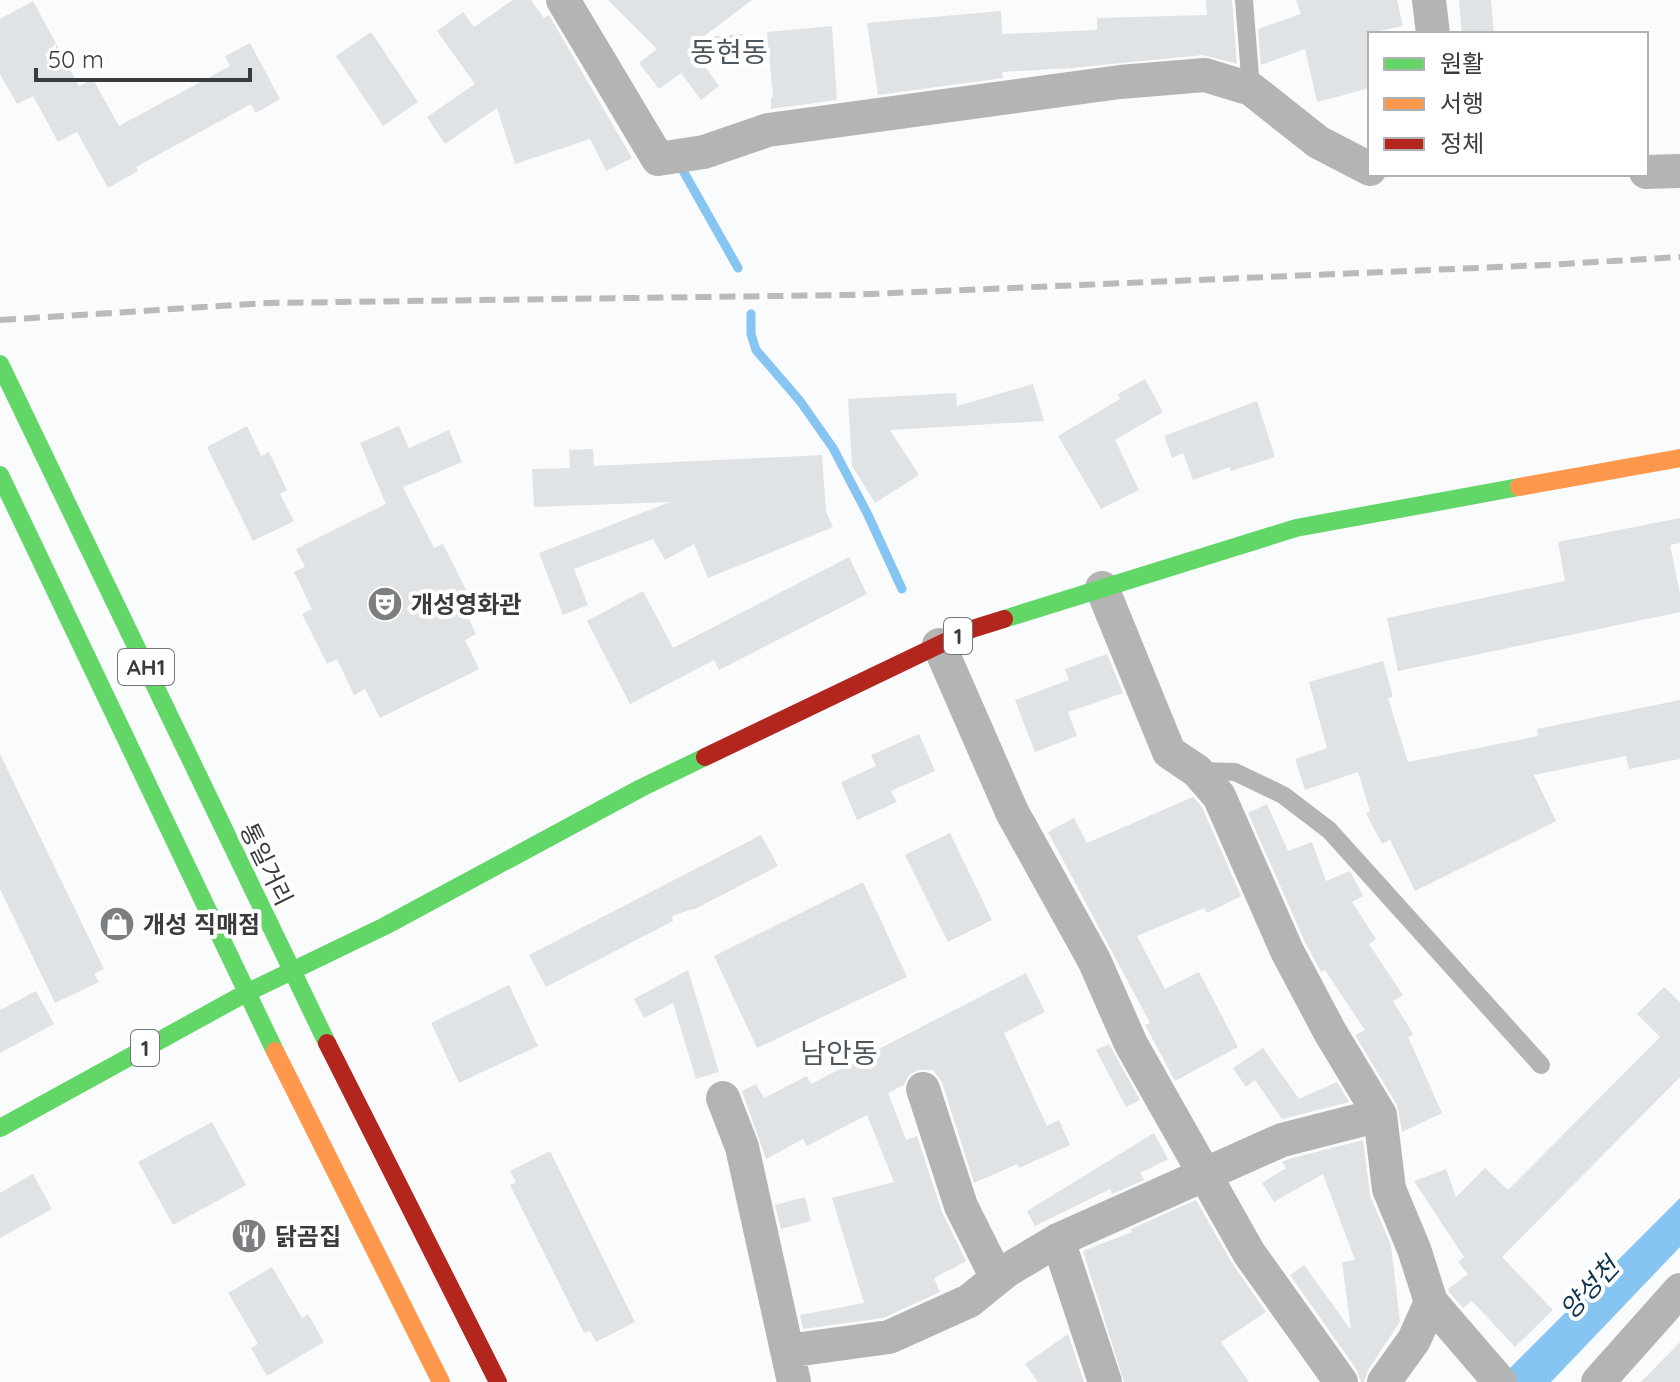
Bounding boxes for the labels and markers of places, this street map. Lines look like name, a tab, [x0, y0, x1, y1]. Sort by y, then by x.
theatre icon: 개성영화관	[366, 585, 404, 623]
place label: 개성영화관	[411, 589, 521, 619]
shop icon: 개성 직매점	[98, 905, 136, 943]
place label: 개성 직매점	[143, 909, 260, 939]
restaurant icon: 닭곰집	[230, 1217, 268, 1255]
place label: 닭곰집	[275, 1221, 341, 1251]

